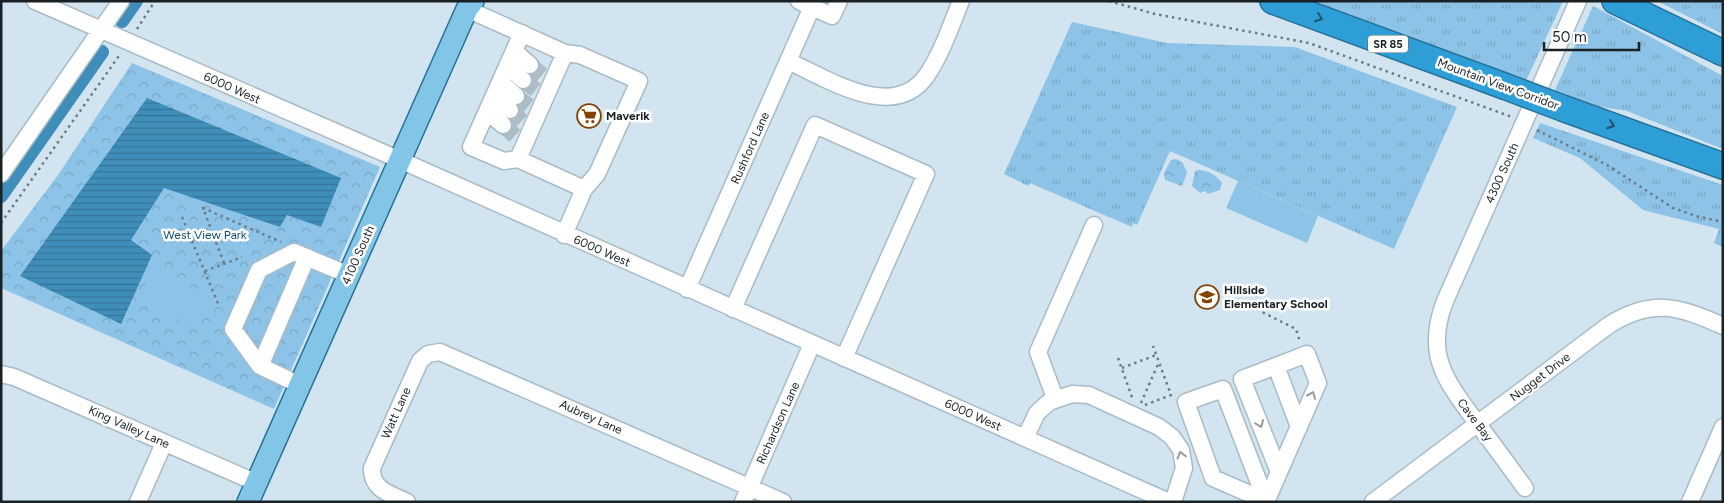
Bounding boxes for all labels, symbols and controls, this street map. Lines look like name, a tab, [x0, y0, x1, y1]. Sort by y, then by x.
one-way arrow	[1314, 12, 1323, 22]
scale bar	[1544, 20, 1639, 52]
text: 50 m	[1552, 28, 1587, 46]
road number: SR 85	[1368, 36, 1408, 52]
street label: Mountain View Corridor	[1435, 56, 1561, 112]
street label: 6000 West	[201, 69, 263, 107]
supermarket icon: Maverik	[576, 103, 602, 129]
place label: Maverik	[606, 109, 650, 123]
street label: Rushford Lane	[728, 109, 772, 186]
one-way arrow	[1607, 119, 1615, 129]
street label: 4300 South	[1482, 140, 1522, 205]
street label: 4100 South	[339, 223, 377, 287]
park label: West View Park	[163, 228, 247, 242]
street label: 6000 West	[571, 232, 633, 270]
place label: Hillside Elementary School	[1224, 283, 1328, 311]
school or university icon: Hillside Elementary School	[1194, 284, 1220, 310]
street label: Nugget Drive	[1507, 350, 1573, 404]
street label: Richardson Lane	[754, 379, 803, 466]
street label: Watt Lane	[378, 385, 414, 441]
one-way arrow	[1306, 391, 1317, 400]
street label: 6000 West	[942, 396, 1004, 434]
street label: Cave Bay	[1454, 396, 1496, 445]
street label: Aubrey Lane	[557, 397, 625, 437]
street label: King Valley Lane	[86, 403, 172, 451]
one-way arrow	[1254, 419, 1264, 427]
one-way arrow	[1177, 452, 1187, 460]

